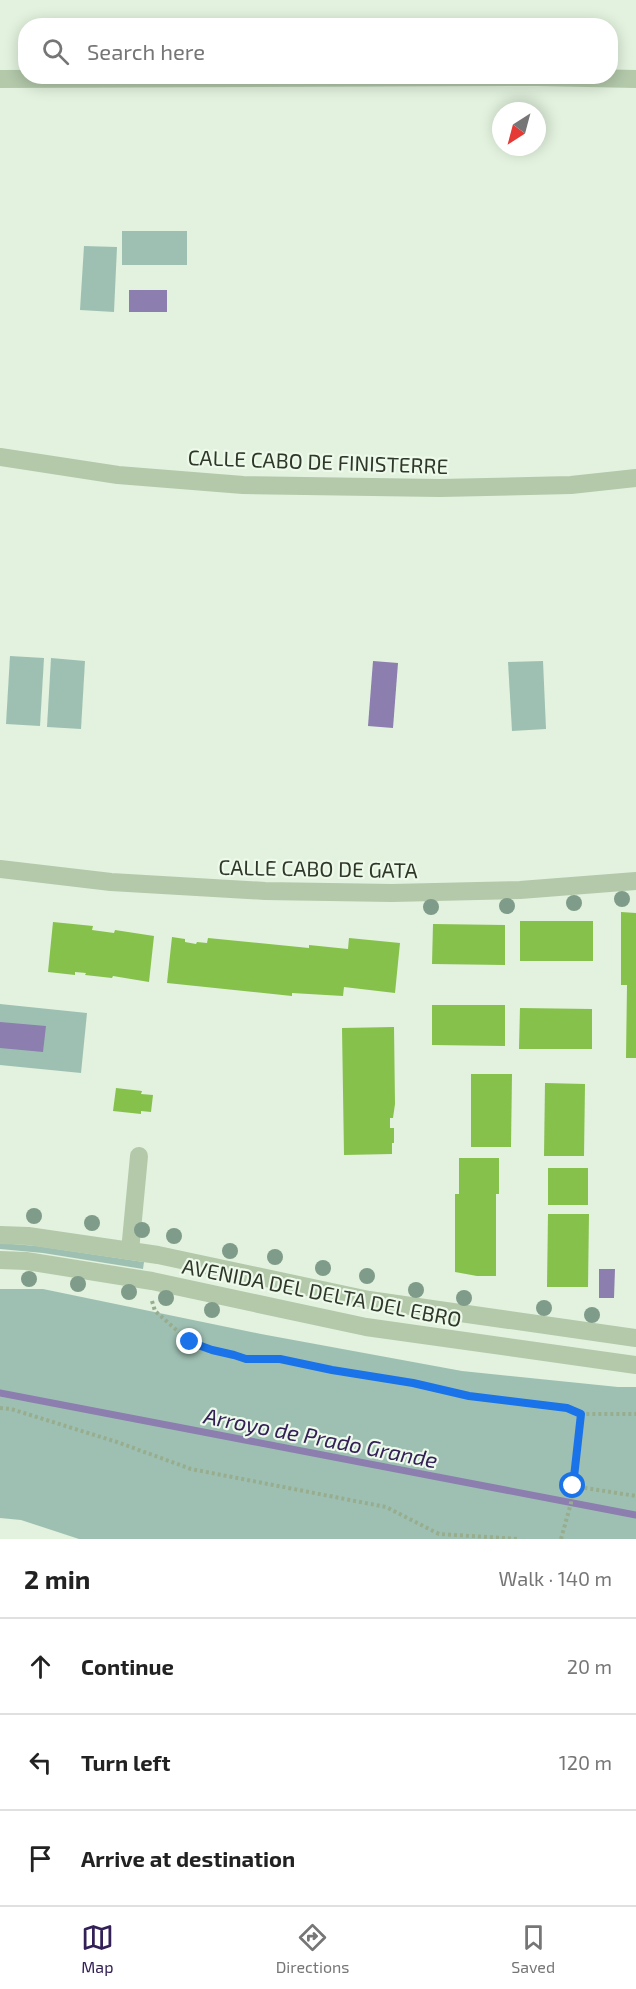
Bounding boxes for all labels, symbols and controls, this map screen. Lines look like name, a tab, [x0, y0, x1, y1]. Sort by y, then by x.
search box	[18, 18, 618, 84]
icon: search	[39, 35, 72, 68]
text: Search here	[87, 38, 205, 64]
north arrow	[492, 102, 546, 156]
street label: CALLE CABO DE FINISTERRE	[187, 444, 449, 478]
street label: CALLE CABO DE GATA	[218, 854, 418, 882]
street label: AVENIDA DEL DELTA DEL EBRO	[180, 1253, 464, 1331]
route end	[176, 1328, 202, 1354]
water label: Arroyo de Prado Grande	[201, 1401, 440, 1473]
route start	[559, 1472, 585, 1498]
text: 2 min	[24, 1563, 90, 1594]
text: Walk · 140 m	[498, 1566, 612, 1590]
icon: ahead	[24, 1650, 57, 1683]
text: Continue	[81, 1653, 174, 1679]
text: 20 m	[567, 1654, 612, 1678]
icon: left	[24, 1746, 57, 1779]
text: Turn left	[81, 1749, 170, 1775]
text: 120 m	[559, 1750, 612, 1774]
icon: arrive	[24, 1842, 57, 1875]
text: Arrive at destination	[81, 1845, 295, 1871]
tab: Map	[81, 1921, 114, 1976]
tab: Directions	[276, 1921, 349, 1976]
tab: Saved	[511, 1921, 555, 1976]

